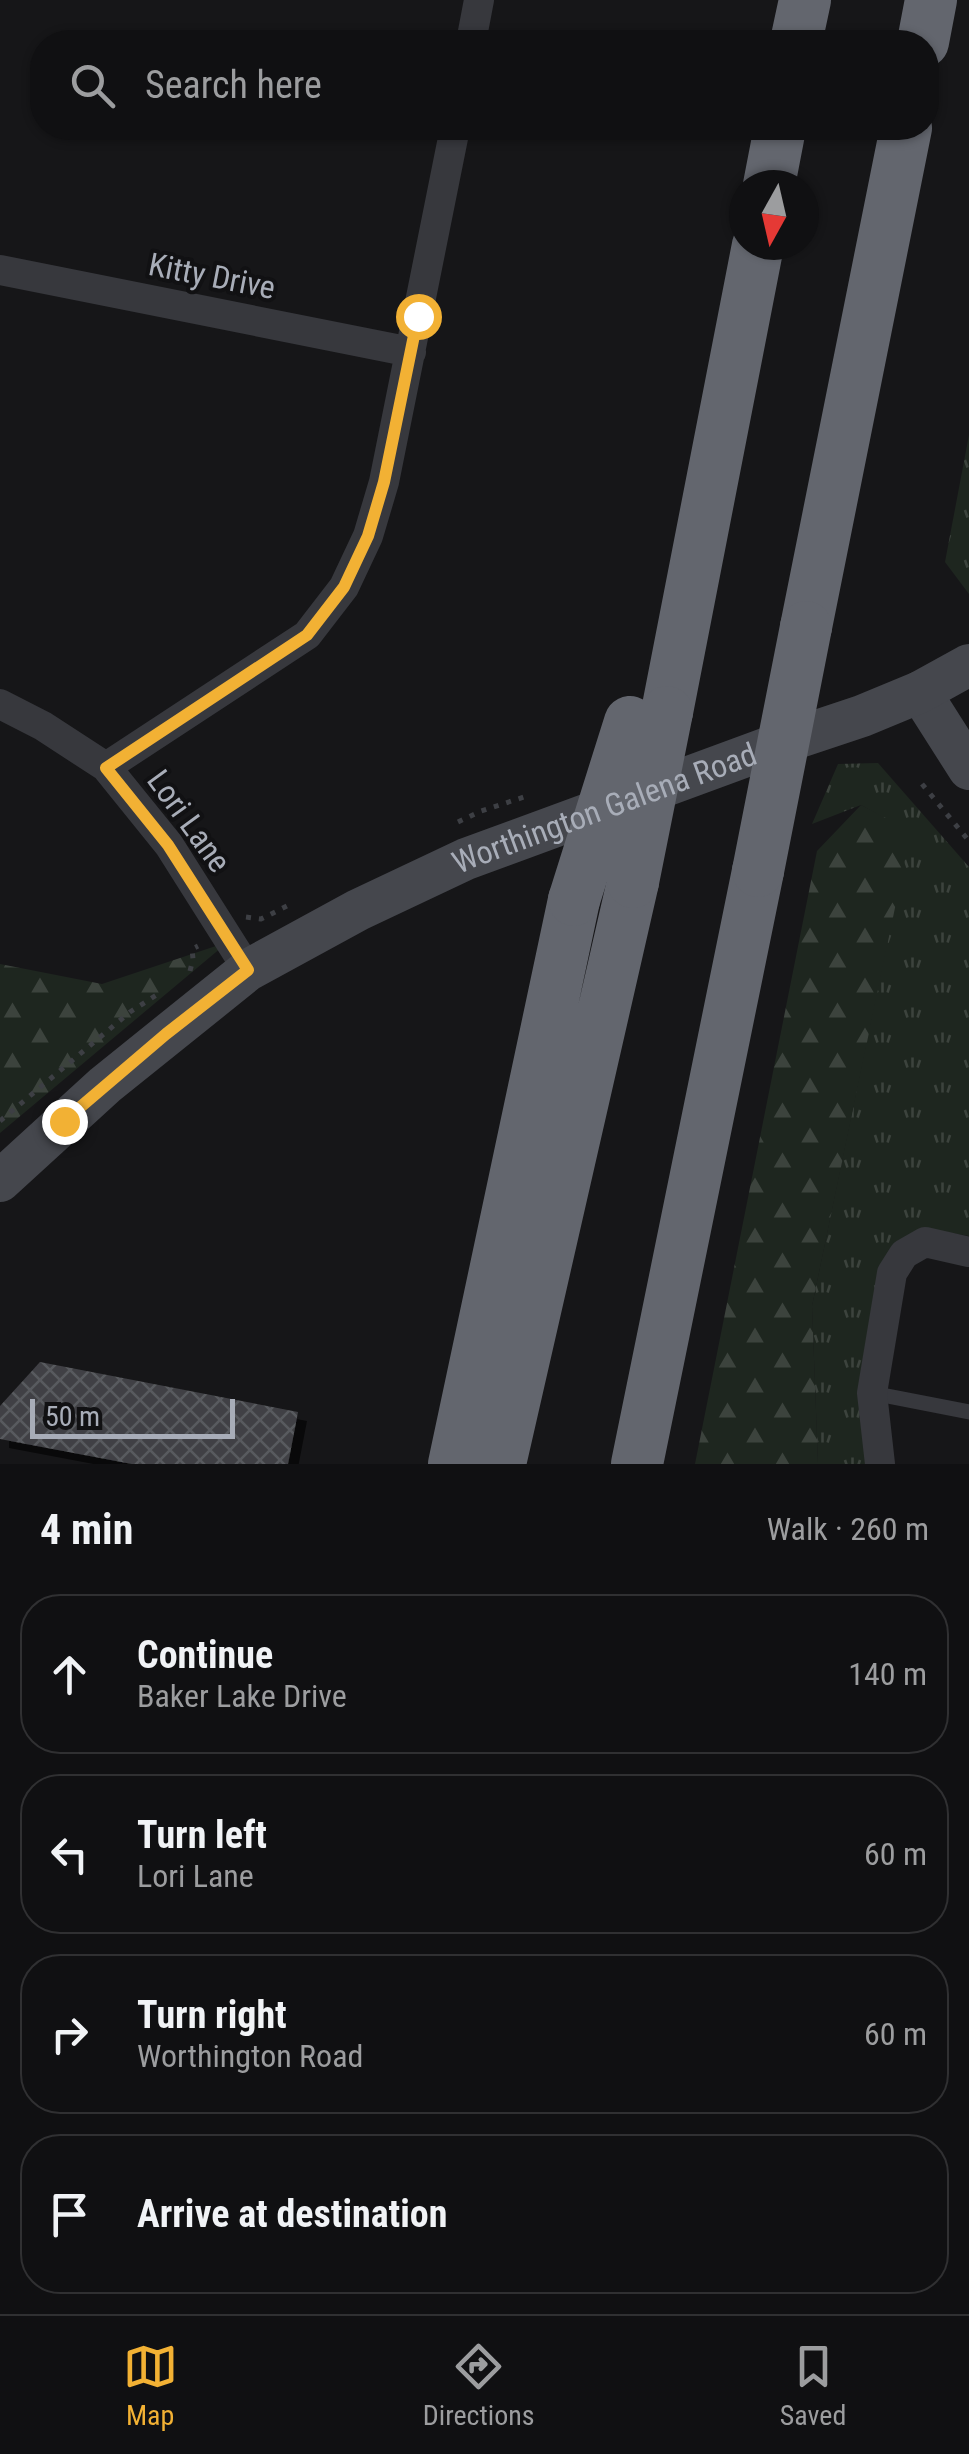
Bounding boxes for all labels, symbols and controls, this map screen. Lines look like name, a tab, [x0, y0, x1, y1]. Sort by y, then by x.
search box	[30, 30, 939, 140]
icon: search	[65, 58, 120, 113]
text: Search here	[145, 63, 322, 107]
north arrow	[729, 170, 819, 260]
street label: Kitty Drive	[145, 245, 279, 307]
route start	[396, 294, 442, 340]
street label: Worthington Galena Road	[446, 735, 762, 882]
street label: Lori Lane	[139, 763, 239, 879]
route end	[42, 1099, 88, 1145]
scale bar	[30, 1394, 235, 1438]
text: 50 m	[45, 1400, 100, 1433]
text: 4 min	[40, 1505, 133, 1554]
text: Walk · 260 m	[767, 1510, 929, 1548]
text: Continue	[137, 1633, 273, 1677]
icon: ahead	[42, 1647, 97, 1702]
text: 140 m	[848, 1655, 927, 1693]
text: Baker Lake Drive	[137, 1677, 347, 1715]
text: Turn left	[137, 1813, 267, 1857]
icon: left	[42, 1827, 97, 1882]
text: 60 m	[864, 1835, 927, 1873]
text: Lori Lane	[137, 1857, 254, 1895]
text: Turn right	[137, 1993, 287, 2037]
icon: right	[42, 2007, 97, 2062]
text: 60 m	[864, 2015, 927, 2053]
text: Worthington Road	[137, 2037, 363, 2075]
icon: arrive	[42, 2187, 97, 2242]
text: Arrive at destination	[137, 2192, 447, 2236]
tab: Map	[123, 2339, 178, 2432]
tab: Directions	[423, 2339, 535, 2432]
tab: Saved	[780, 2339, 846, 2432]

